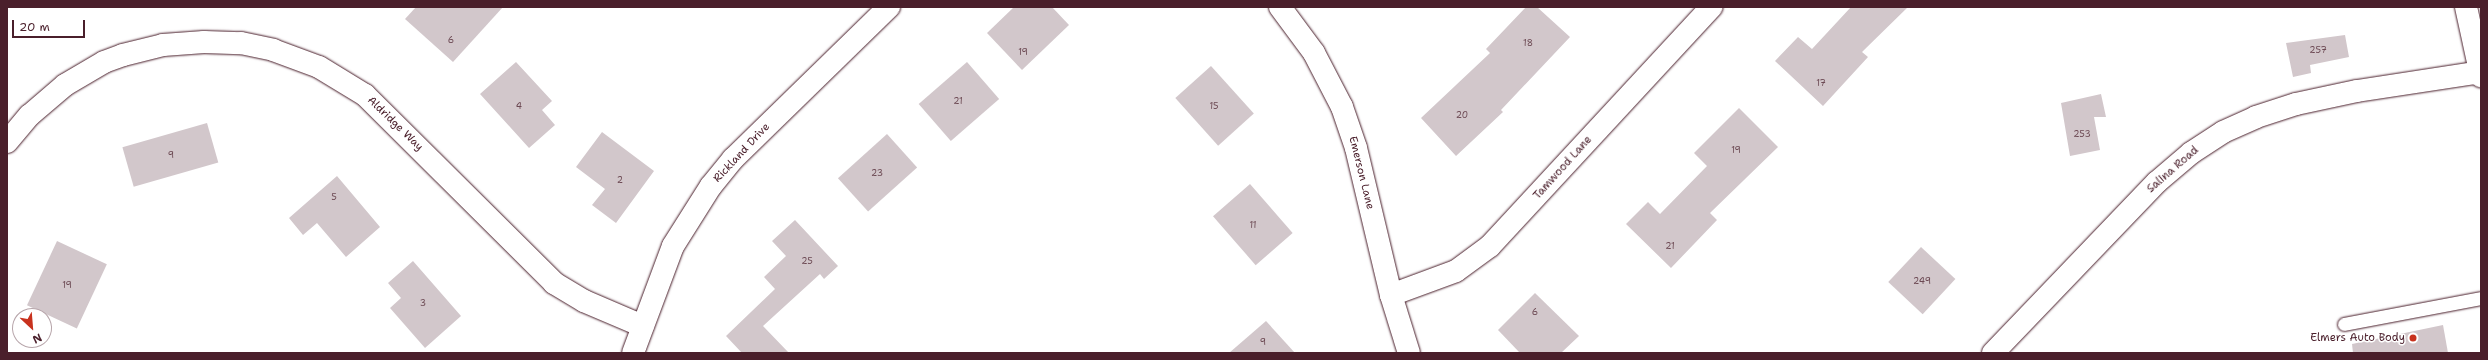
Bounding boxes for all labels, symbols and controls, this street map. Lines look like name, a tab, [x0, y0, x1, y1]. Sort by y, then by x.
scale bar	[14, 12, 87, 38]
text: 20 m	[19, 19, 50, 35]
house number: 6	[448, 35, 454, 45]
house number: 18	[1523, 38, 1533, 48]
house number: 257	[2309, 45, 2327, 55]
house number: 19	[1018, 47, 1028, 57]
house number: 17	[1816, 78, 1826, 88]
street label: Aldridge Way	[364, 94, 426, 154]
house number: 21	[953, 96, 963, 106]
house number: 4	[516, 101, 522, 111]
house number: 15	[1209, 101, 1219, 111]
house number: 20	[1456, 110, 1468, 120]
street label: Rickland Drive	[711, 121, 773, 185]
house number: 253	[2073, 129, 2091, 139]
street label: Tamwood Lane	[1531, 134, 1595, 202]
street label: Emerson Lane	[1346, 135, 1376, 211]
street label: Salina Road	[2145, 144, 2201, 196]
house number: 19	[1731, 145, 1741, 155]
house number: 9	[168, 150, 174, 160]
house number: 23	[871, 168, 883, 178]
house number: 2	[617, 175, 623, 185]
house number: 5	[331, 192, 337, 202]
house number: 11	[1249, 220, 1257, 230]
house number: 21	[1665, 241, 1675, 251]
house number: 25	[801, 256, 813, 266]
house number: 249	[1913, 276, 1931, 286]
house number: 19	[62, 280, 72, 290]
house number: 3	[420, 298, 426, 308]
house number: 6	[1532, 307, 1538, 317]
north arrow	[12, 308, 52, 348]
text: N	[30, 330, 44, 347]
place label: Elmers Auto Body	[2310, 331, 2405, 345]
marker: Elmers Auto Body	[2408, 333, 2418, 343]
house number: 9	[1260, 337, 1266, 347]

